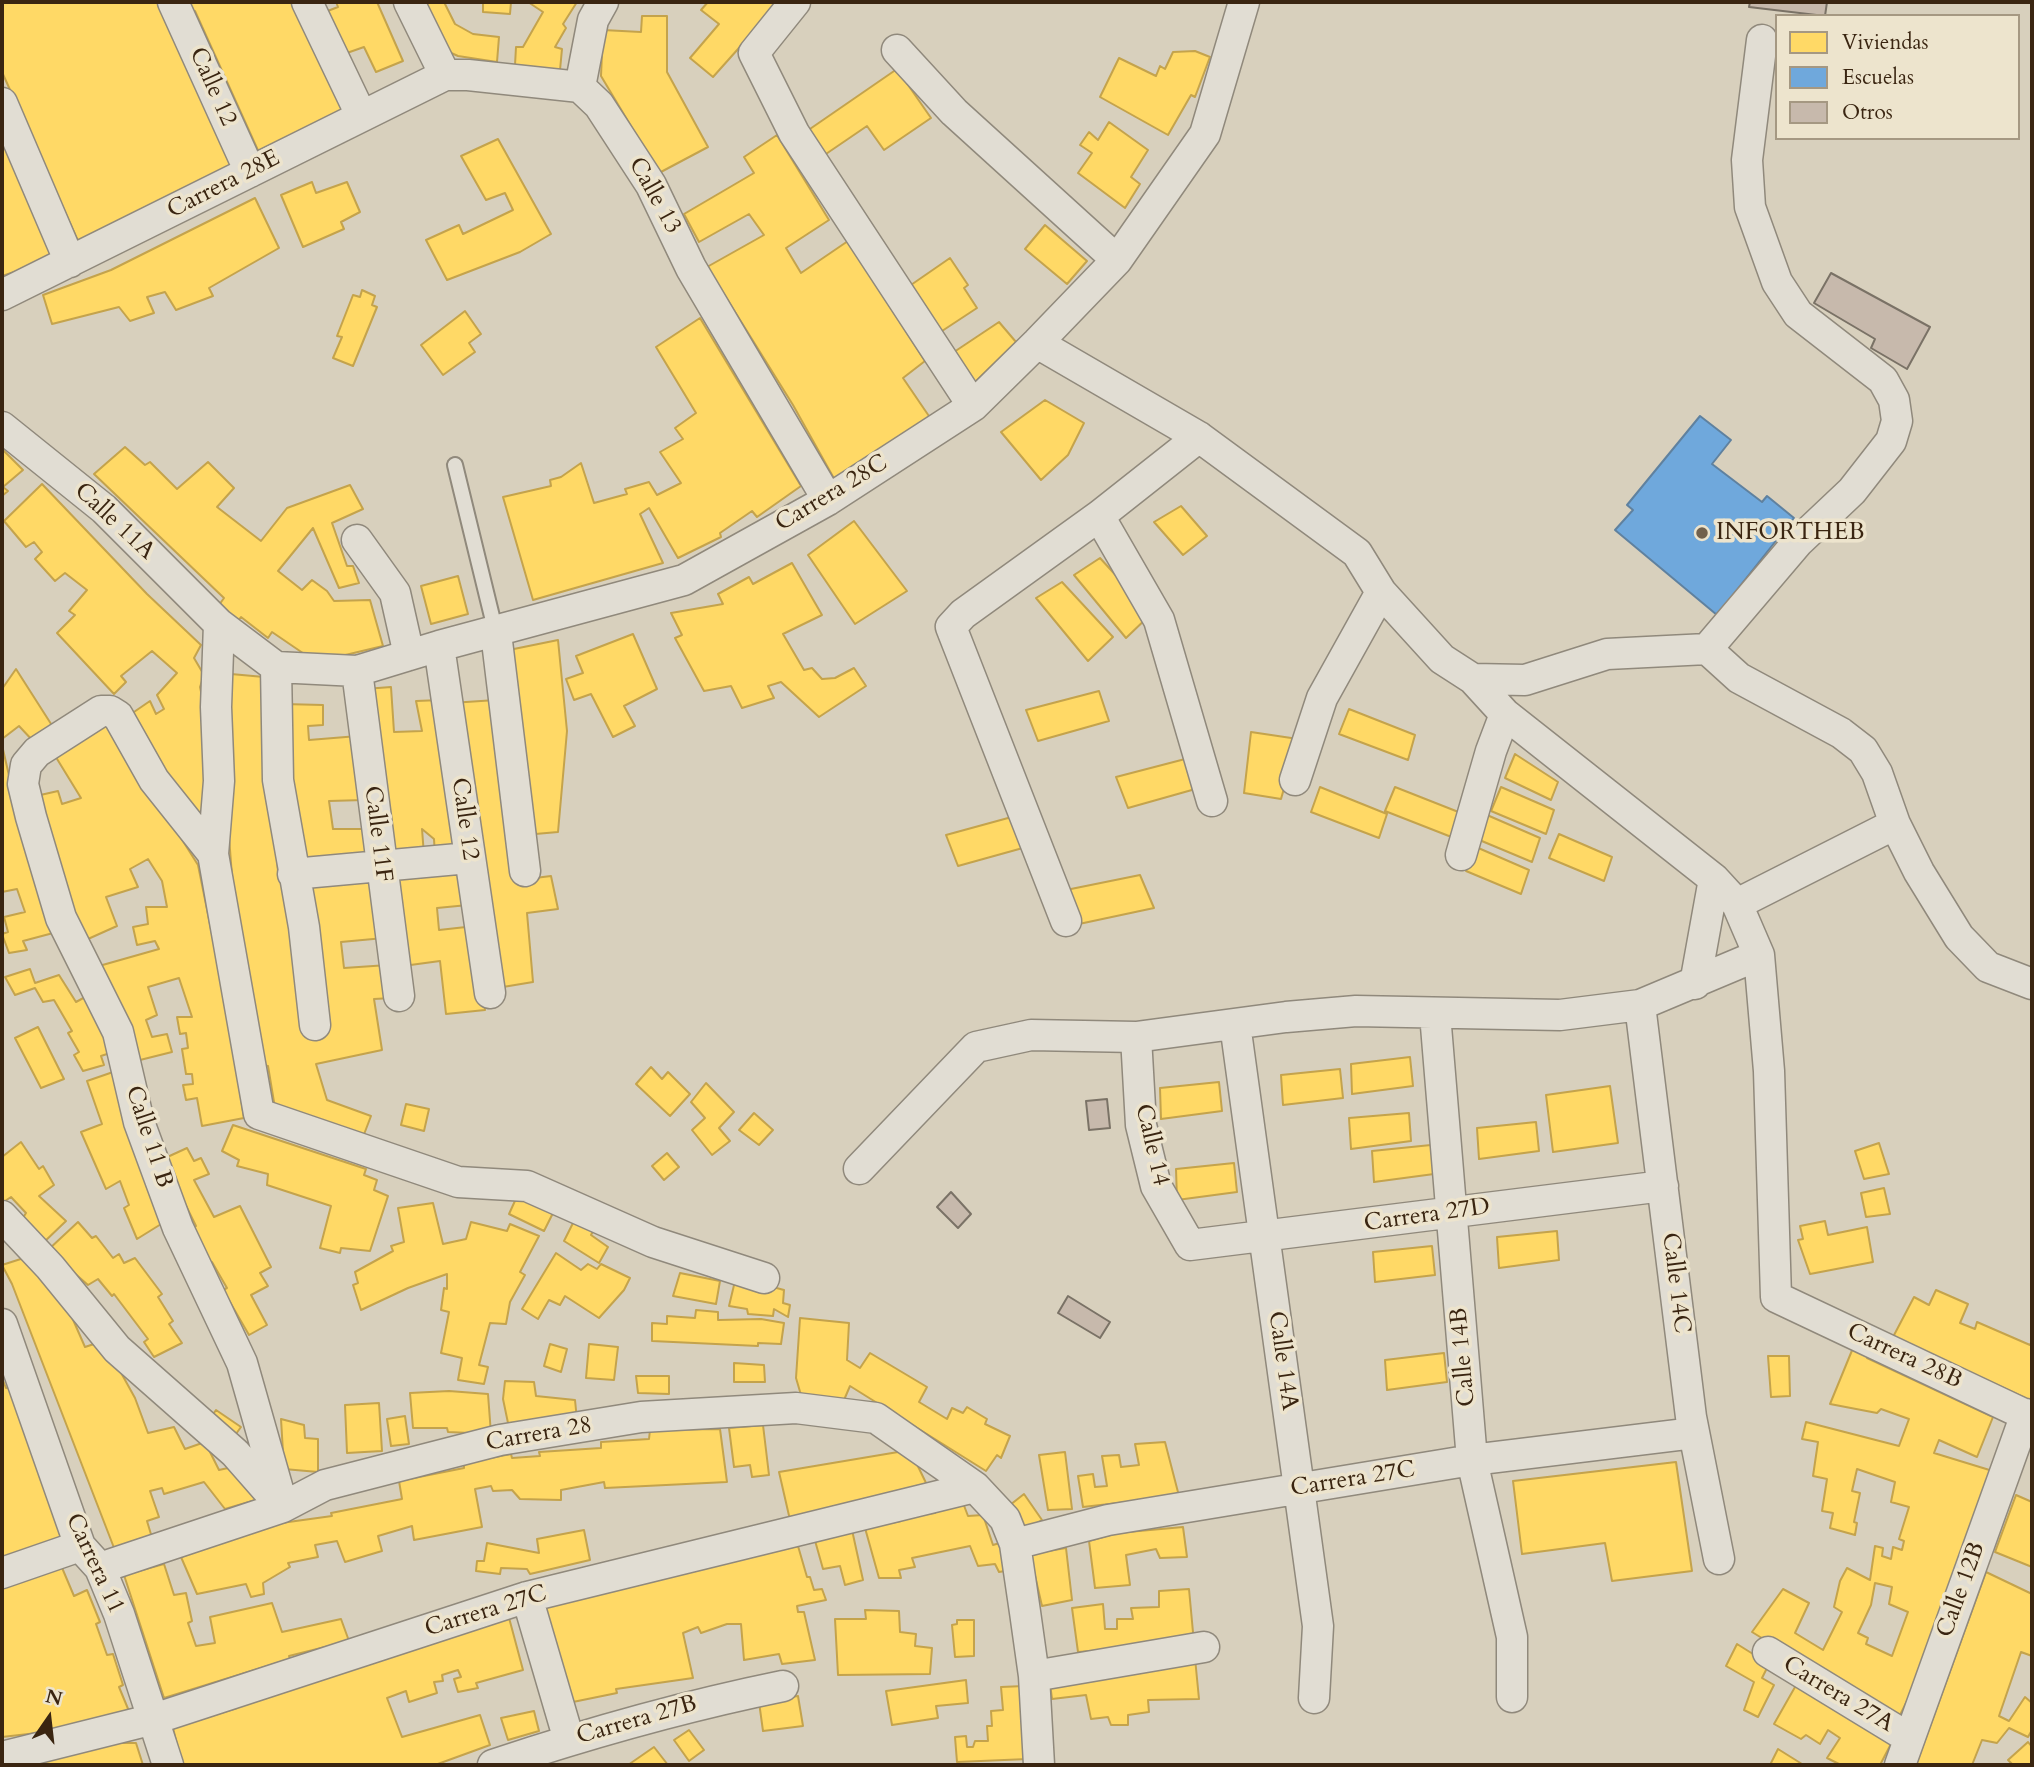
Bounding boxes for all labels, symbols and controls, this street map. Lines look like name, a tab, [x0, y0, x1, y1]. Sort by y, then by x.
legend	[1775, 14, 2020, 140]
text: Viviendas	[1842, 28, 1929, 57]
street label: Calle 12	[182, 43, 242, 131]
text: Escuelas	[1842, 63, 1914, 92]
text: Otros	[1842, 98, 1893, 127]
street label: Carrera 28E	[163, 144, 285, 226]
street label: Calle 13	[621, 153, 687, 239]
street label: Carrera 28C	[771, 449, 893, 539]
street label: Calle 11A	[68, 477, 160, 567]
place label: INFORTHEB	[1716, 519, 1864, 547]
marker: INFORTHEB	[1694, 525, 1710, 541]
street label: Calle 12	[444, 776, 484, 862]
street label: Calle 11F	[357, 784, 397, 884]
street label: Calle 11 B	[118, 1082, 178, 1192]
street label: Calle 14	[1128, 1101, 1174, 1189]
street label: Carrera 27D	[1362, 1193, 1492, 1239]
street label: Calle 14C	[1655, 1231, 1695, 1335]
street label: Calle 14B	[1445, 1306, 1483, 1408]
street label: Calle 14A	[1261, 1310, 1303, 1412]
street label: Carrera 28B	[1842, 1318, 1966, 1396]
street label: Carrera 28	[484, 1412, 594, 1458]
street label: Carrera 27C	[1289, 1456, 1417, 1504]
street label: Carrera 11	[58, 1509, 130, 1619]
street label: Calle 12B	[1932, 1538, 1992, 1642]
street label: Carrera 27C	[422, 1580, 550, 1644]
street label: Carrera 27A	[1777, 1651, 1899, 1739]
north arrow	[14, 1683, 84, 1753]
text: N	[43, 1683, 65, 1712]
street label: Carrera 27B	[574, 1690, 700, 1752]

